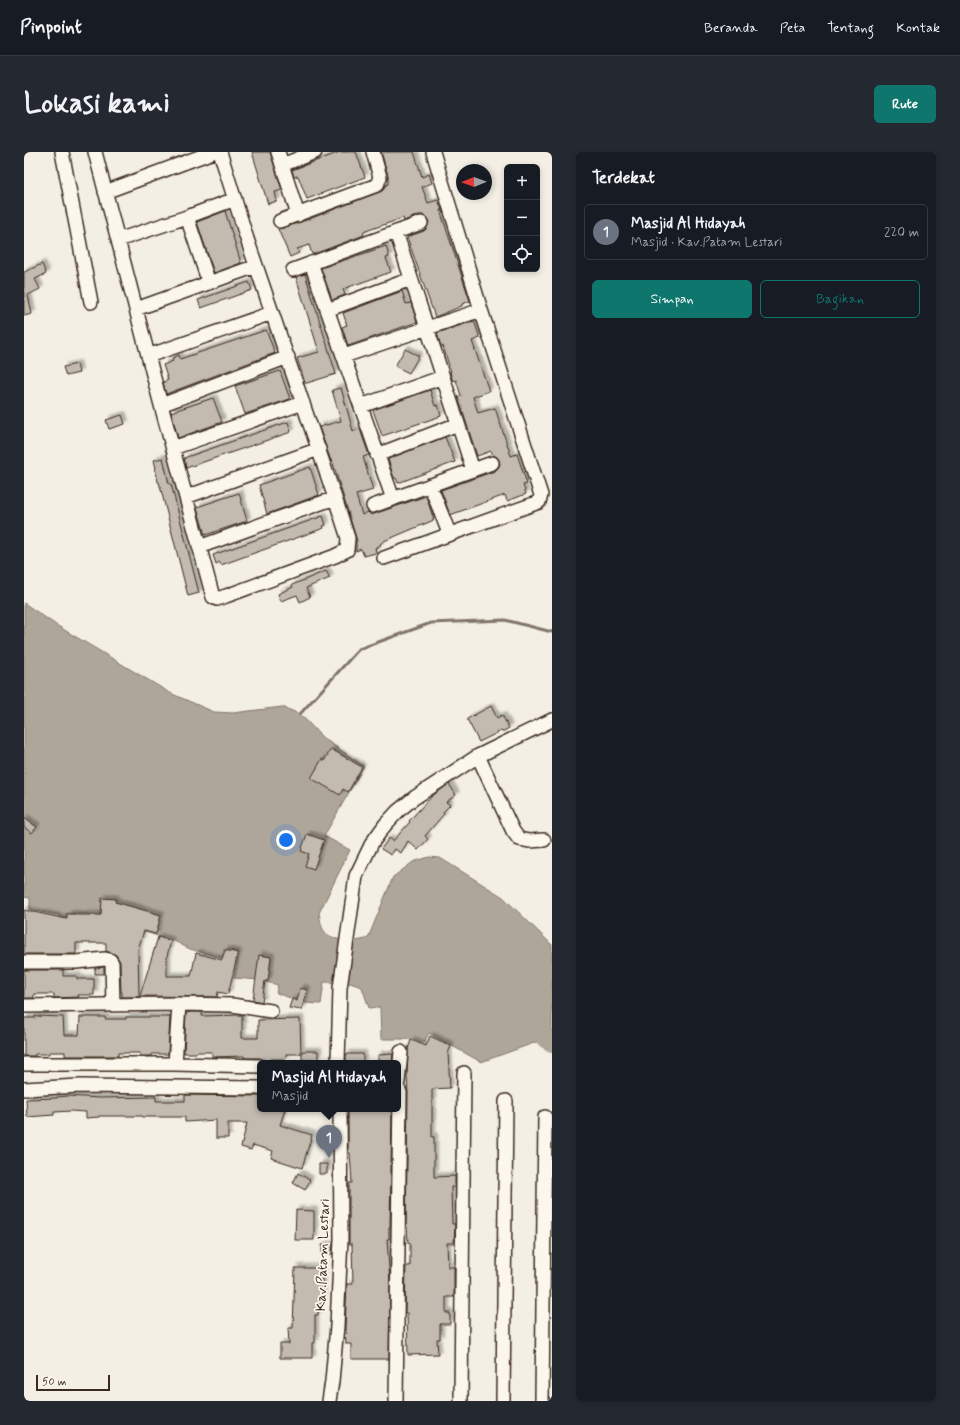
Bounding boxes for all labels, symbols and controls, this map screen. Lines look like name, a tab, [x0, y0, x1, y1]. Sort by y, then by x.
text: Pinpoint	[20, 15, 82, 40]
text: Beranda	[704, 19, 758, 37]
text: Peta	[780, 19, 805, 37]
text: Tentang	[827, 19, 874, 37]
text: Kontak	[896, 19, 940, 37]
button: Rute	[874, 85, 936, 123]
text: Lokasi kami	[24, 86, 170, 123]
north arrow	[456, 164, 492, 200]
map controls	[504, 164, 540, 272]
button: +	[504, 164, 540, 200]
text: Terdekat	[592, 167, 655, 189]
button: −	[504, 200, 540, 236]
text: Masjid Al Hidayah	[631, 214, 745, 234]
text: 1	[603, 224, 609, 241]
text: 220 m	[884, 224, 919, 241]
text: Masjid · Kav.Patam Lestari	[631, 234, 782, 251]
button: locate	[504, 236, 540, 272]
button: Simpan	[592, 280, 752, 318]
button: Bagikan	[760, 280, 920, 318]
your location	[276, 830, 296, 850]
popup	[257, 1060, 401, 1112]
text: Masjid Al Hidayah	[272, 1068, 386, 1088]
text: Masjid	[272, 1088, 308, 1105]
pin: 1	[316, 1125, 342, 1158]
street label: Kav.Patam Lestari	[312, 1198, 334, 1312]
scale bar	[36, 1373, 110, 1392]
text: 50 m	[42, 1375, 67, 1389]

